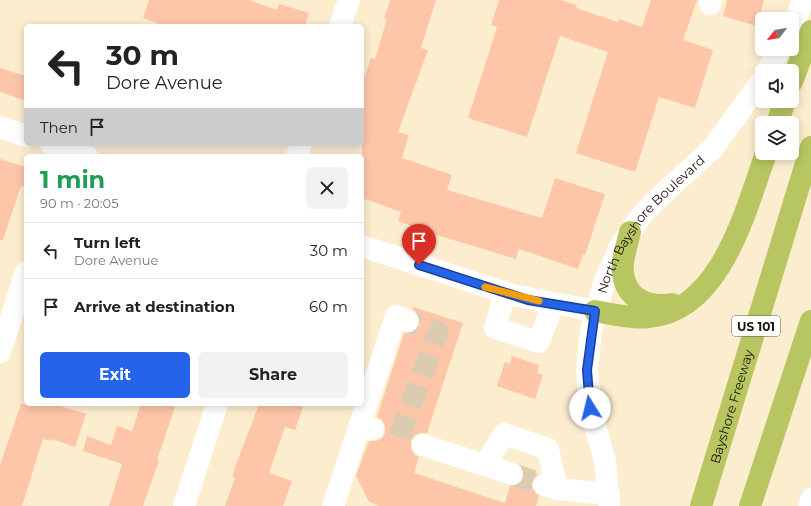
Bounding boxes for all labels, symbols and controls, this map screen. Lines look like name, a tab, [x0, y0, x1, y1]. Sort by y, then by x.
north arrow	[755, 12, 799, 56]
map controls	[755, 12, 799, 160]
text: 30 m	[106, 38, 179, 72]
icon: left	[40, 40, 92, 92]
button: sound	[755, 64, 799, 108]
text: Dore Avenue	[106, 72, 223, 94]
icon: arrive	[86, 116, 108, 138]
button: layers	[755, 116, 799, 160]
text: Then	[40, 118, 78, 137]
street label: North Bayshore Boulevard	[594, 152, 708, 295]
text: 1 min	[40, 165, 105, 194]
button: close	[306, 167, 348, 209]
text: 90 m · 20:05	[40, 195, 119, 211]
pin	[402, 224, 436, 265]
icon: arrive	[408, 230, 430, 252]
text: Turn left	[74, 233, 141, 252]
icon: left	[40, 240, 62, 262]
text: 30 m	[310, 241, 348, 260]
text: Dore Avenue	[74, 252, 158, 268]
icon: arrive	[40, 296, 62, 318]
text: Arrive at destination	[74, 297, 235, 316]
text: 60 m	[309, 297, 348, 316]
road number: US 101	[732, 316, 780, 336]
street label: Bayshore Freeway	[706, 347, 757, 465]
button: Exit	[40, 352, 190, 398]
button: Share	[198, 352, 348, 398]
position arrow	[569, 387, 611, 429]

